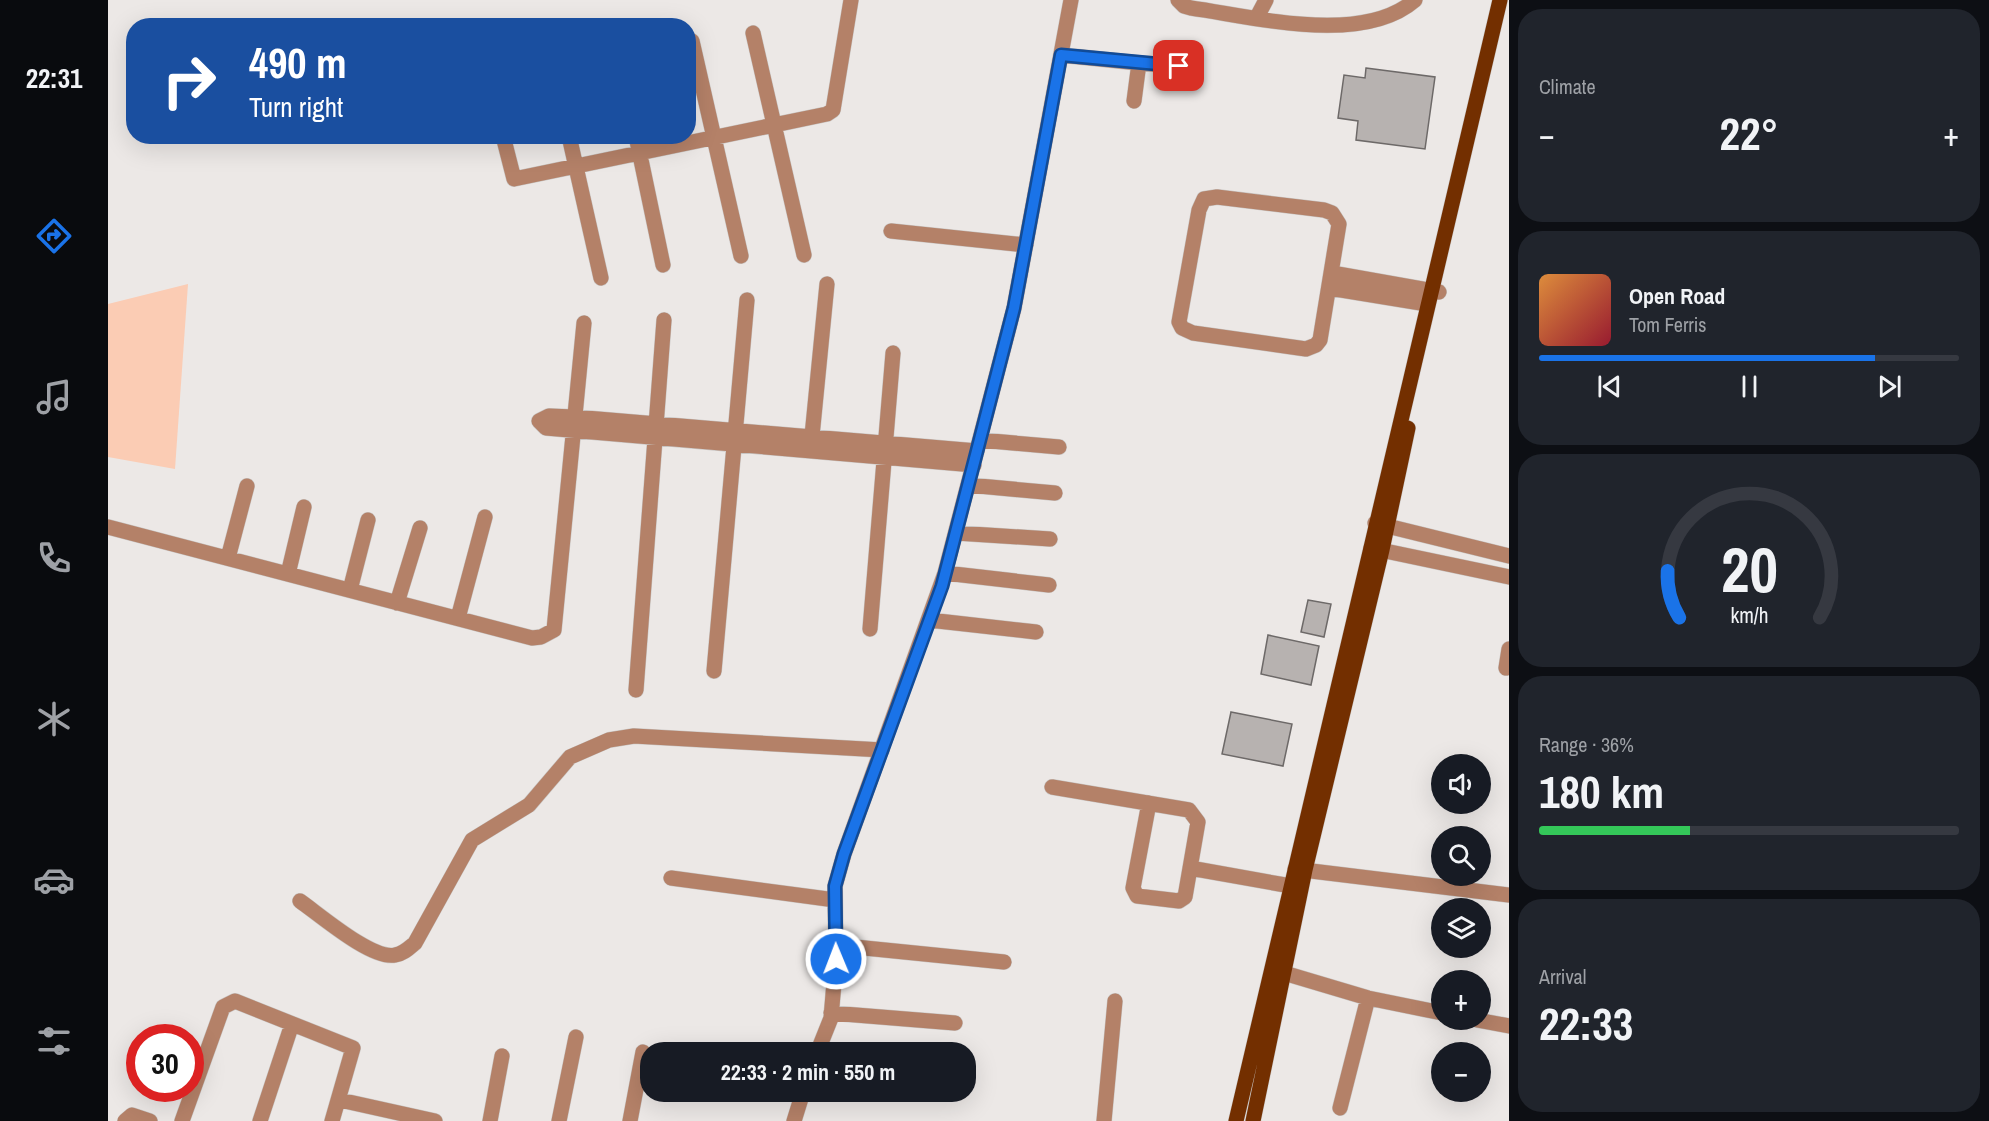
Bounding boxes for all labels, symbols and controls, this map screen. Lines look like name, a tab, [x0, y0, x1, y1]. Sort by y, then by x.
text: 490 m	[249, 35, 347, 91]
pin	[1153, 40, 1204, 91]
icon: right	[150, 42, 228, 120]
icon: arrive	[1162, 49, 1195, 82]
text: 22:31	[26, 60, 82, 96]
text: Climate	[1539, 73, 1596, 100]
text: Turn right	[249, 89, 343, 125]
text: 22°	[1719, 103, 1779, 164]
text: −	[1539, 112, 1555, 156]
text: +	[1943, 112, 1959, 156]
icon: directions	[33, 215, 75, 257]
text: Open Road	[1629, 281, 1725, 311]
text: Tom Ferris	[1629, 311, 1707, 338]
icon: previous	[1593, 370, 1626, 403]
icon: pause	[1733, 370, 1766, 403]
icon: next	[1873, 370, 1906, 403]
icon: music	[33, 376, 75, 418]
text: 20	[1721, 527, 1777, 611]
icon: phone	[33, 537, 75, 579]
text: km/h	[1730, 601, 1768, 630]
icon: climate	[33, 698, 75, 740]
text: Range · 36%	[1539, 731, 1634, 758]
map controls	[1431, 754, 1491, 1102]
button: sound	[1431, 754, 1491, 814]
text: 180 km	[1539, 761, 1664, 822]
button: search	[1431, 826, 1491, 886]
icon: car	[33, 859, 75, 901]
button: layers	[1431, 898, 1491, 958]
position arrow	[804, 927, 868, 991]
text: Arrival	[1539, 963, 1586, 990]
button: +	[1431, 970, 1491, 1030]
text: 22:33	[1539, 993, 1633, 1054]
icon: filters	[33, 1020, 75, 1062]
speed limit sign: 30	[126, 1024, 204, 1102]
button: −	[1431, 1042, 1491, 1102]
text: 22:33 · 2 min · 550 m	[721, 1057, 895, 1087]

